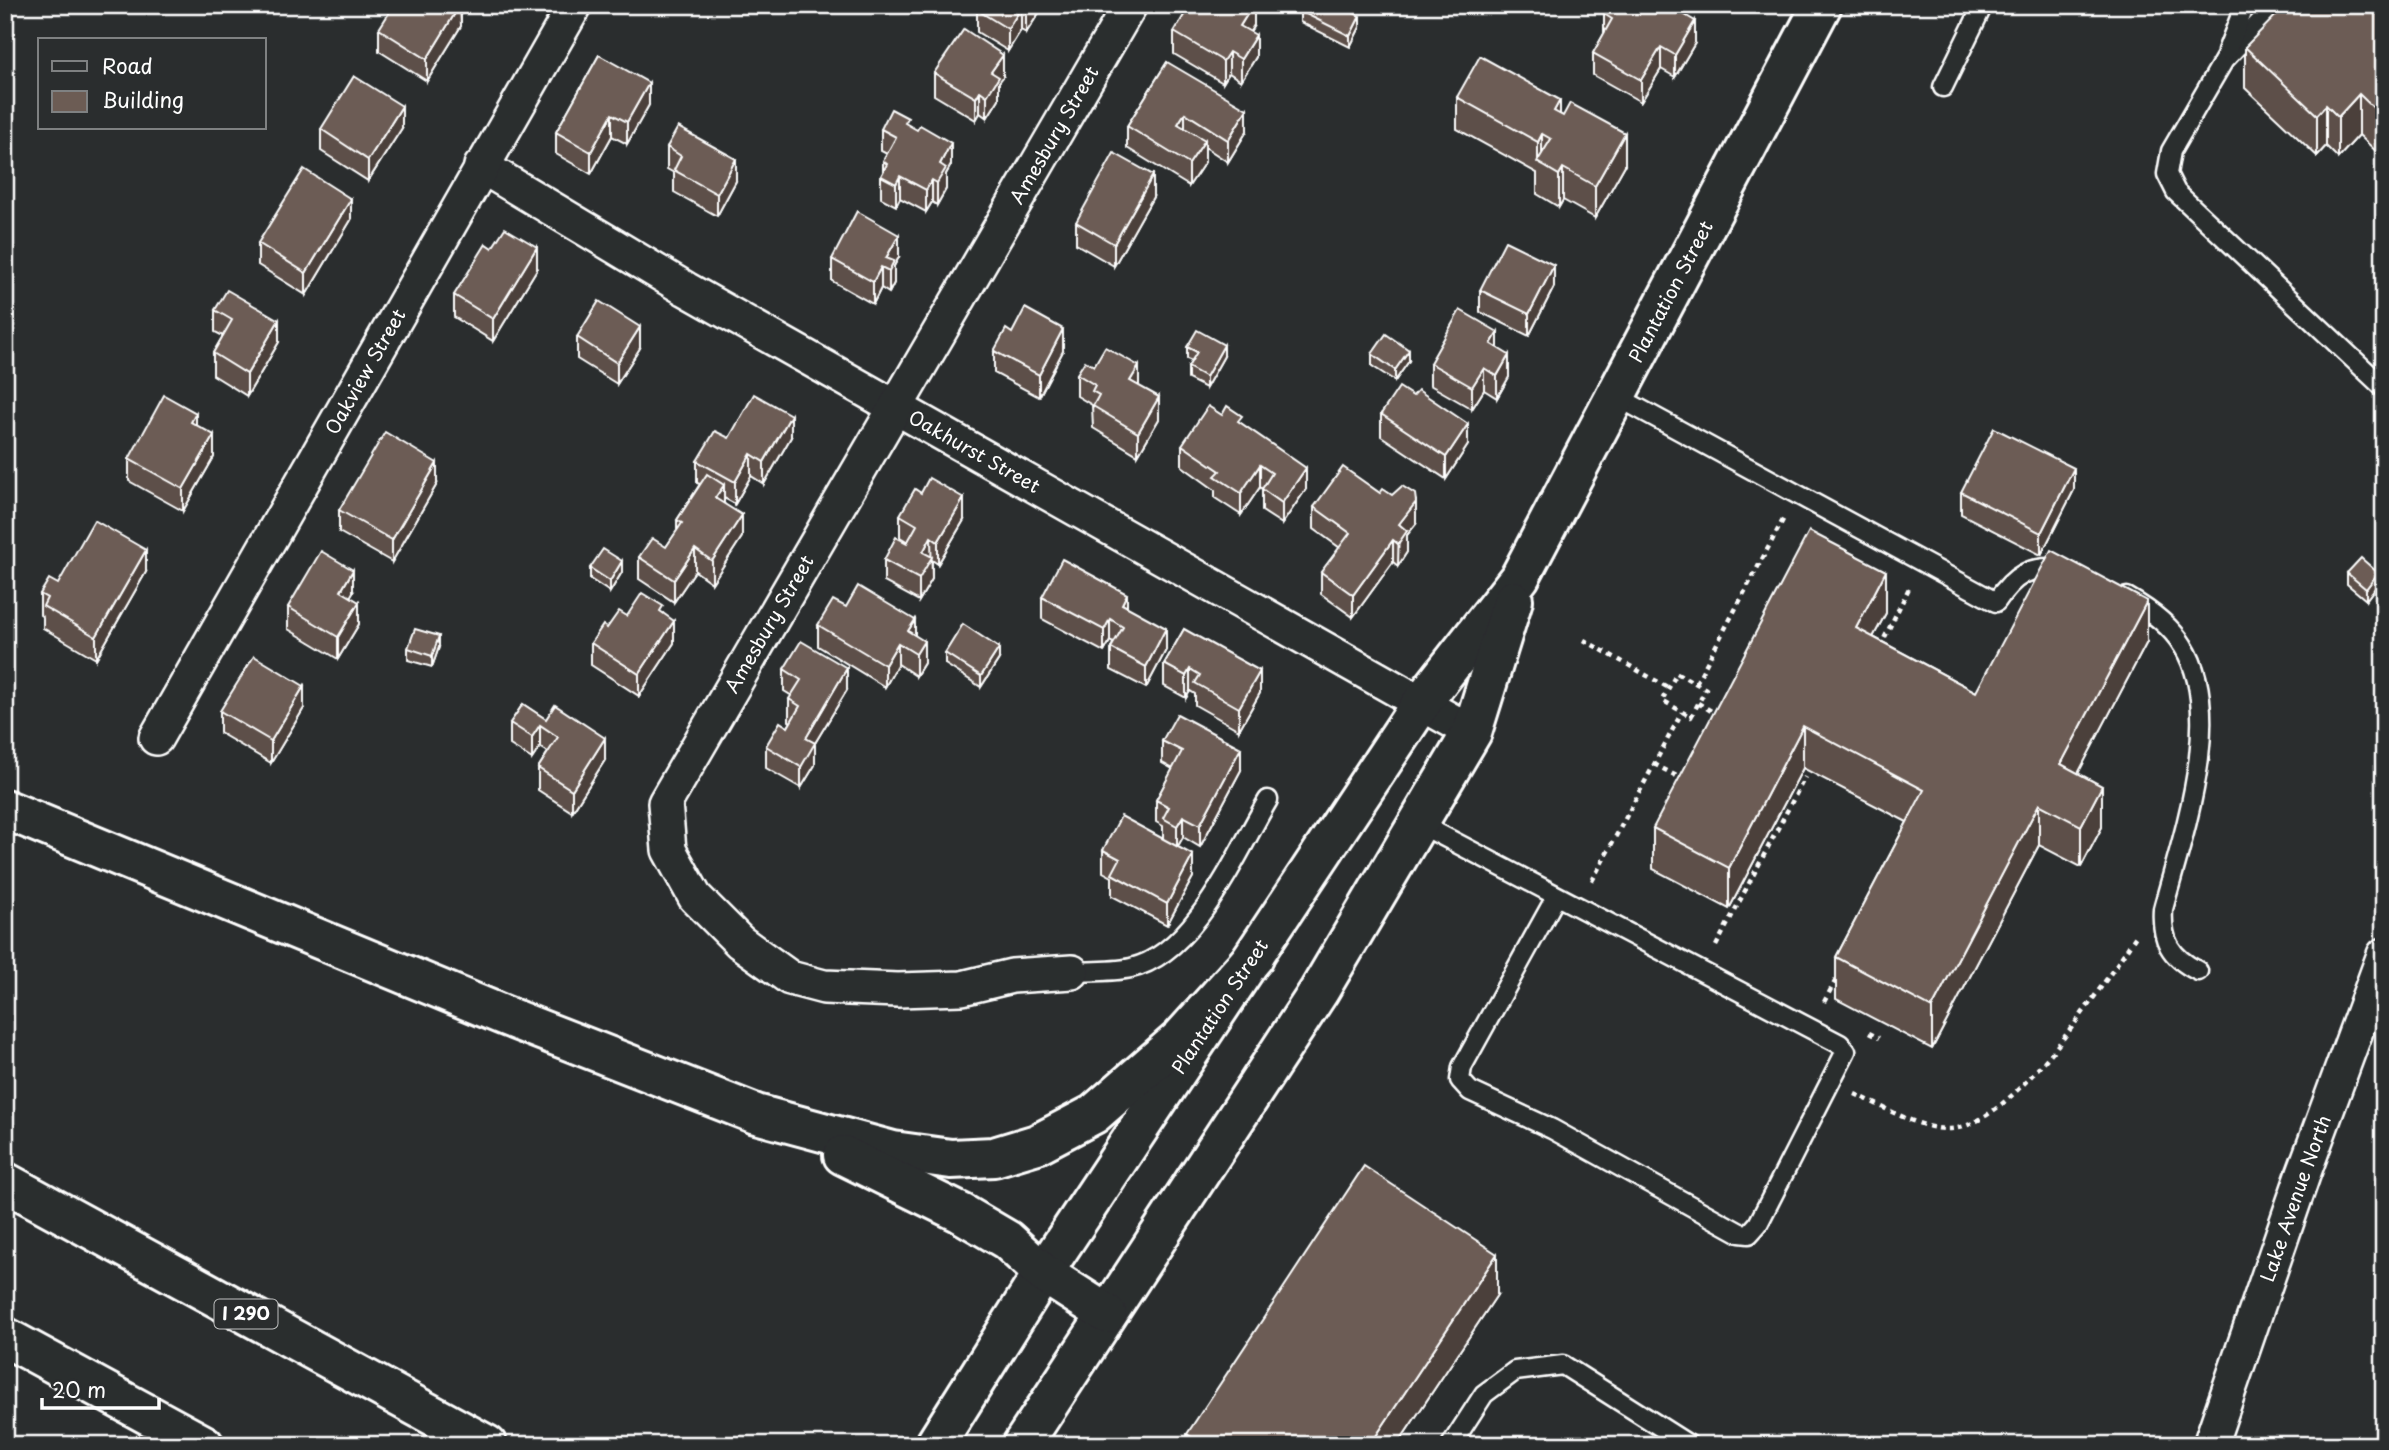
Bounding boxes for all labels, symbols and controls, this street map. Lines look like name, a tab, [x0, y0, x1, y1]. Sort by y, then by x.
legend	[38, 38, 266, 130]
text: Road	[102, 49, 153, 81]
street label: Amesbury Street	[1002, 60, 1105, 209]
text: Building	[102, 83, 184, 115]
street label: Plantation Street	[1621, 215, 1719, 367]
street label: Oakview Street	[317, 303, 412, 439]
street label: Oakhurst Street	[904, 402, 1046, 499]
street label: Amesbury Street	[717, 549, 820, 698]
street label: Plantation Street	[1164, 933, 1274, 1079]
street label: Lake Avenue North	[2252, 1111, 2337, 1285]
road number: I 290	[215, 1300, 278, 1329]
scale bar	[42, 1366, 159, 1410]
text: 20 m	[52, 1373, 106, 1405]

